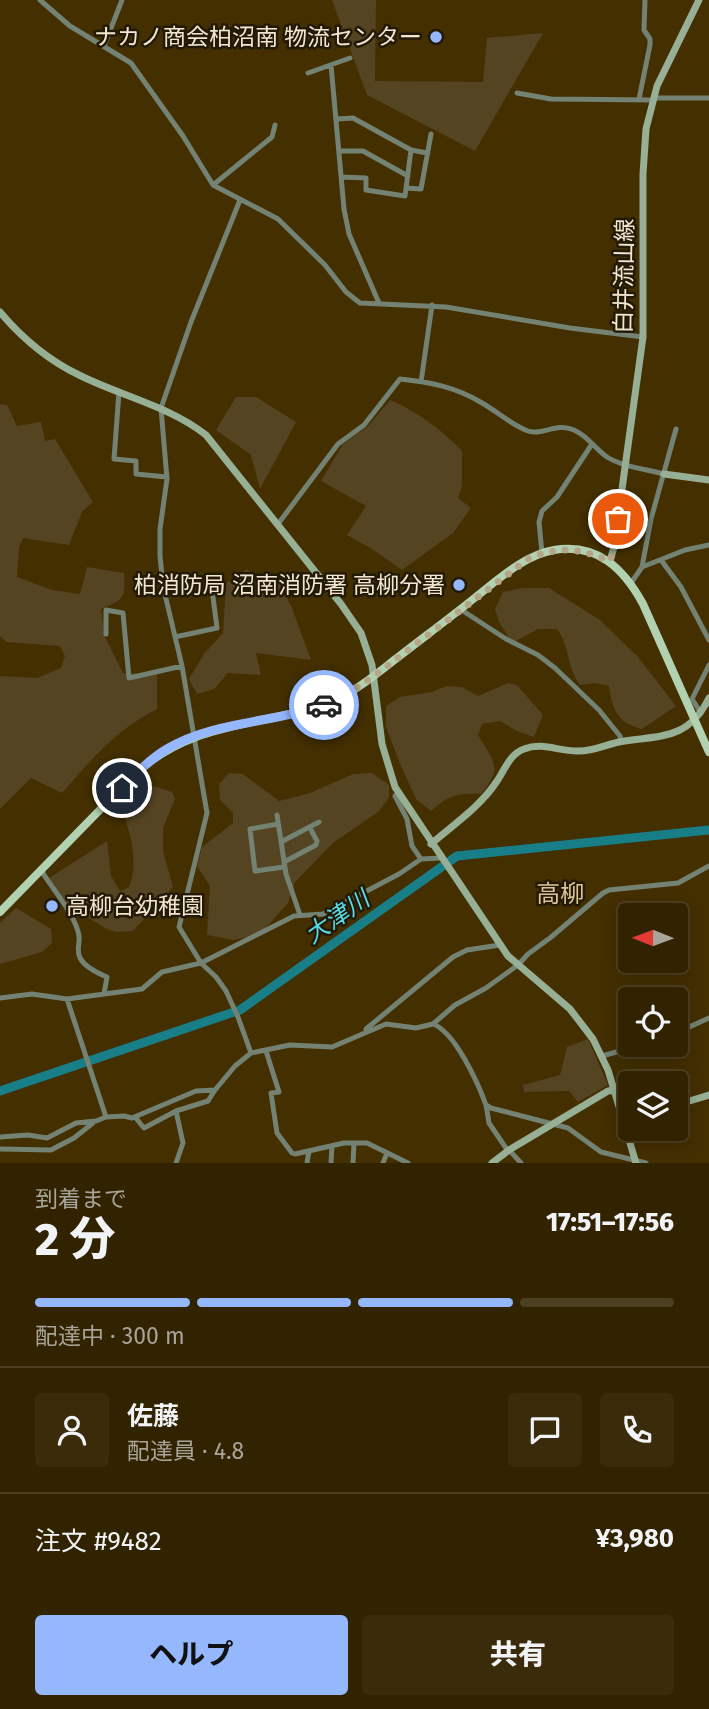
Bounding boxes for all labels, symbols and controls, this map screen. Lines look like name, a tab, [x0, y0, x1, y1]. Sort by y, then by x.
place label: ナカノ商会柏沼南 物流センター	[94, 23, 422, 51]
marker: ナカノ商会柏沼南 物流センター	[428, 29, 444, 45]
street label: 白井流山線	[609, 218, 639, 334]
pin	[588, 489, 648, 549]
icon: bag	[599, 500, 637, 538]
place label: 柏消防局 沼南消防署 高柳分署	[134, 571, 445, 599]
marker: 柏消防局 沼南消防署 高柳分署	[451, 577, 467, 593]
courier	[289, 670, 359, 740]
icon: car	[305, 686, 343, 724]
pin	[92, 758, 152, 818]
icon: home	[103, 769, 141, 807]
district label: 高柳	[536, 880, 584, 908]
water label: 大津川	[299, 883, 377, 949]
place label: 高柳台幼稚園	[66, 892, 204, 920]
marker: 高柳台幼稚園	[44, 898, 60, 914]
north arrow	[618, 903, 688, 973]
map controls	[618, 903, 688, 1141]
button: locate	[618, 987, 688, 1057]
button: layers	[618, 1071, 688, 1141]
text: 到着まで	[35, 1185, 127, 1213]
text: 17:51–17:56	[546, 1207, 674, 1238]
text: 2 分	[35, 1212, 116, 1267]
text: 配達中 · 300 m	[35, 1322, 185, 1350]
button: person	[35, 1393, 109, 1467]
button: chat	[508, 1393, 582, 1467]
button: phone	[600, 1393, 674, 1467]
text: 佐藤	[127, 1401, 179, 1432]
text: 配達員 · 4.8	[127, 1437, 244, 1465]
text: ¥3,980	[596, 1523, 674, 1554]
text: 注文 #9482	[35, 1526, 162, 1557]
button: ヘルプ	[35, 1615, 348, 1695]
button: 共有	[362, 1615, 674, 1695]

